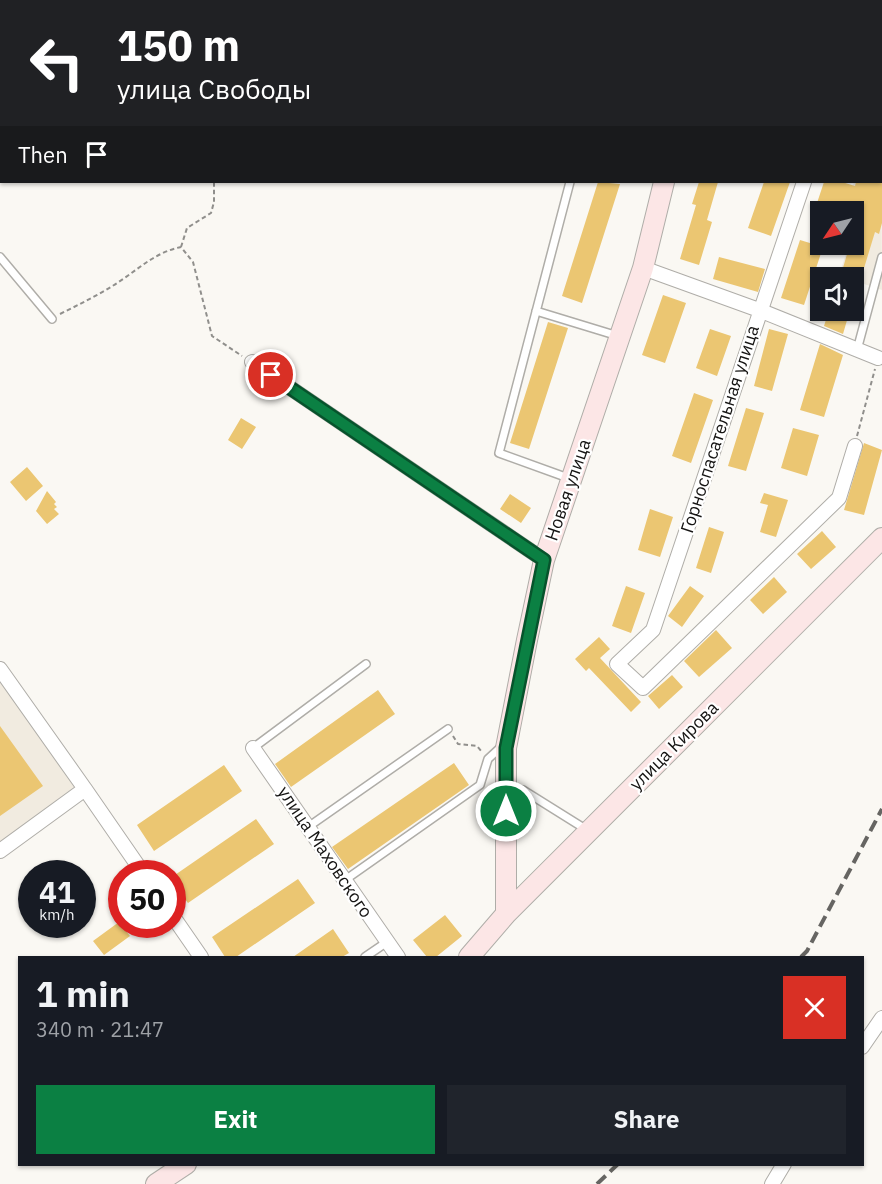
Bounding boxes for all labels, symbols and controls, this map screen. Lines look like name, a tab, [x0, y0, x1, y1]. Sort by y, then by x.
text: 150 m	[117, 18, 240, 73]
icon: left	[18, 24, 96, 102]
text: улица Свободы	[117, 71, 311, 106]
icon: arrive	[80, 138, 113, 171]
text: Then	[18, 140, 68, 169]
north arrow	[810, 201, 864, 255]
map controls	[810, 201, 864, 321]
button: sound	[810, 267, 864, 321]
street label: Горноспасательная улица	[675, 322, 764, 536]
pin	[245, 349, 296, 400]
icon: arrive	[254, 358, 287, 391]
street label: Новая улица	[539, 436, 596, 544]
street label: улица Кирова	[624, 696, 723, 795]
position arrow	[474, 779, 538, 843]
street label: улица Маховского	[273, 782, 378, 922]
speed limit sign: 50	[108, 860, 186, 938]
text: 41	[39, 872, 75, 911]
text: km/h	[39, 905, 75, 924]
text: 1 min	[36, 970, 130, 1017]
button: close	[783, 976, 846, 1039]
text: 340 m · 21:47	[36, 1016, 164, 1043]
button: Exit	[36, 1085, 435, 1154]
button: Share	[447, 1085, 846, 1154]

